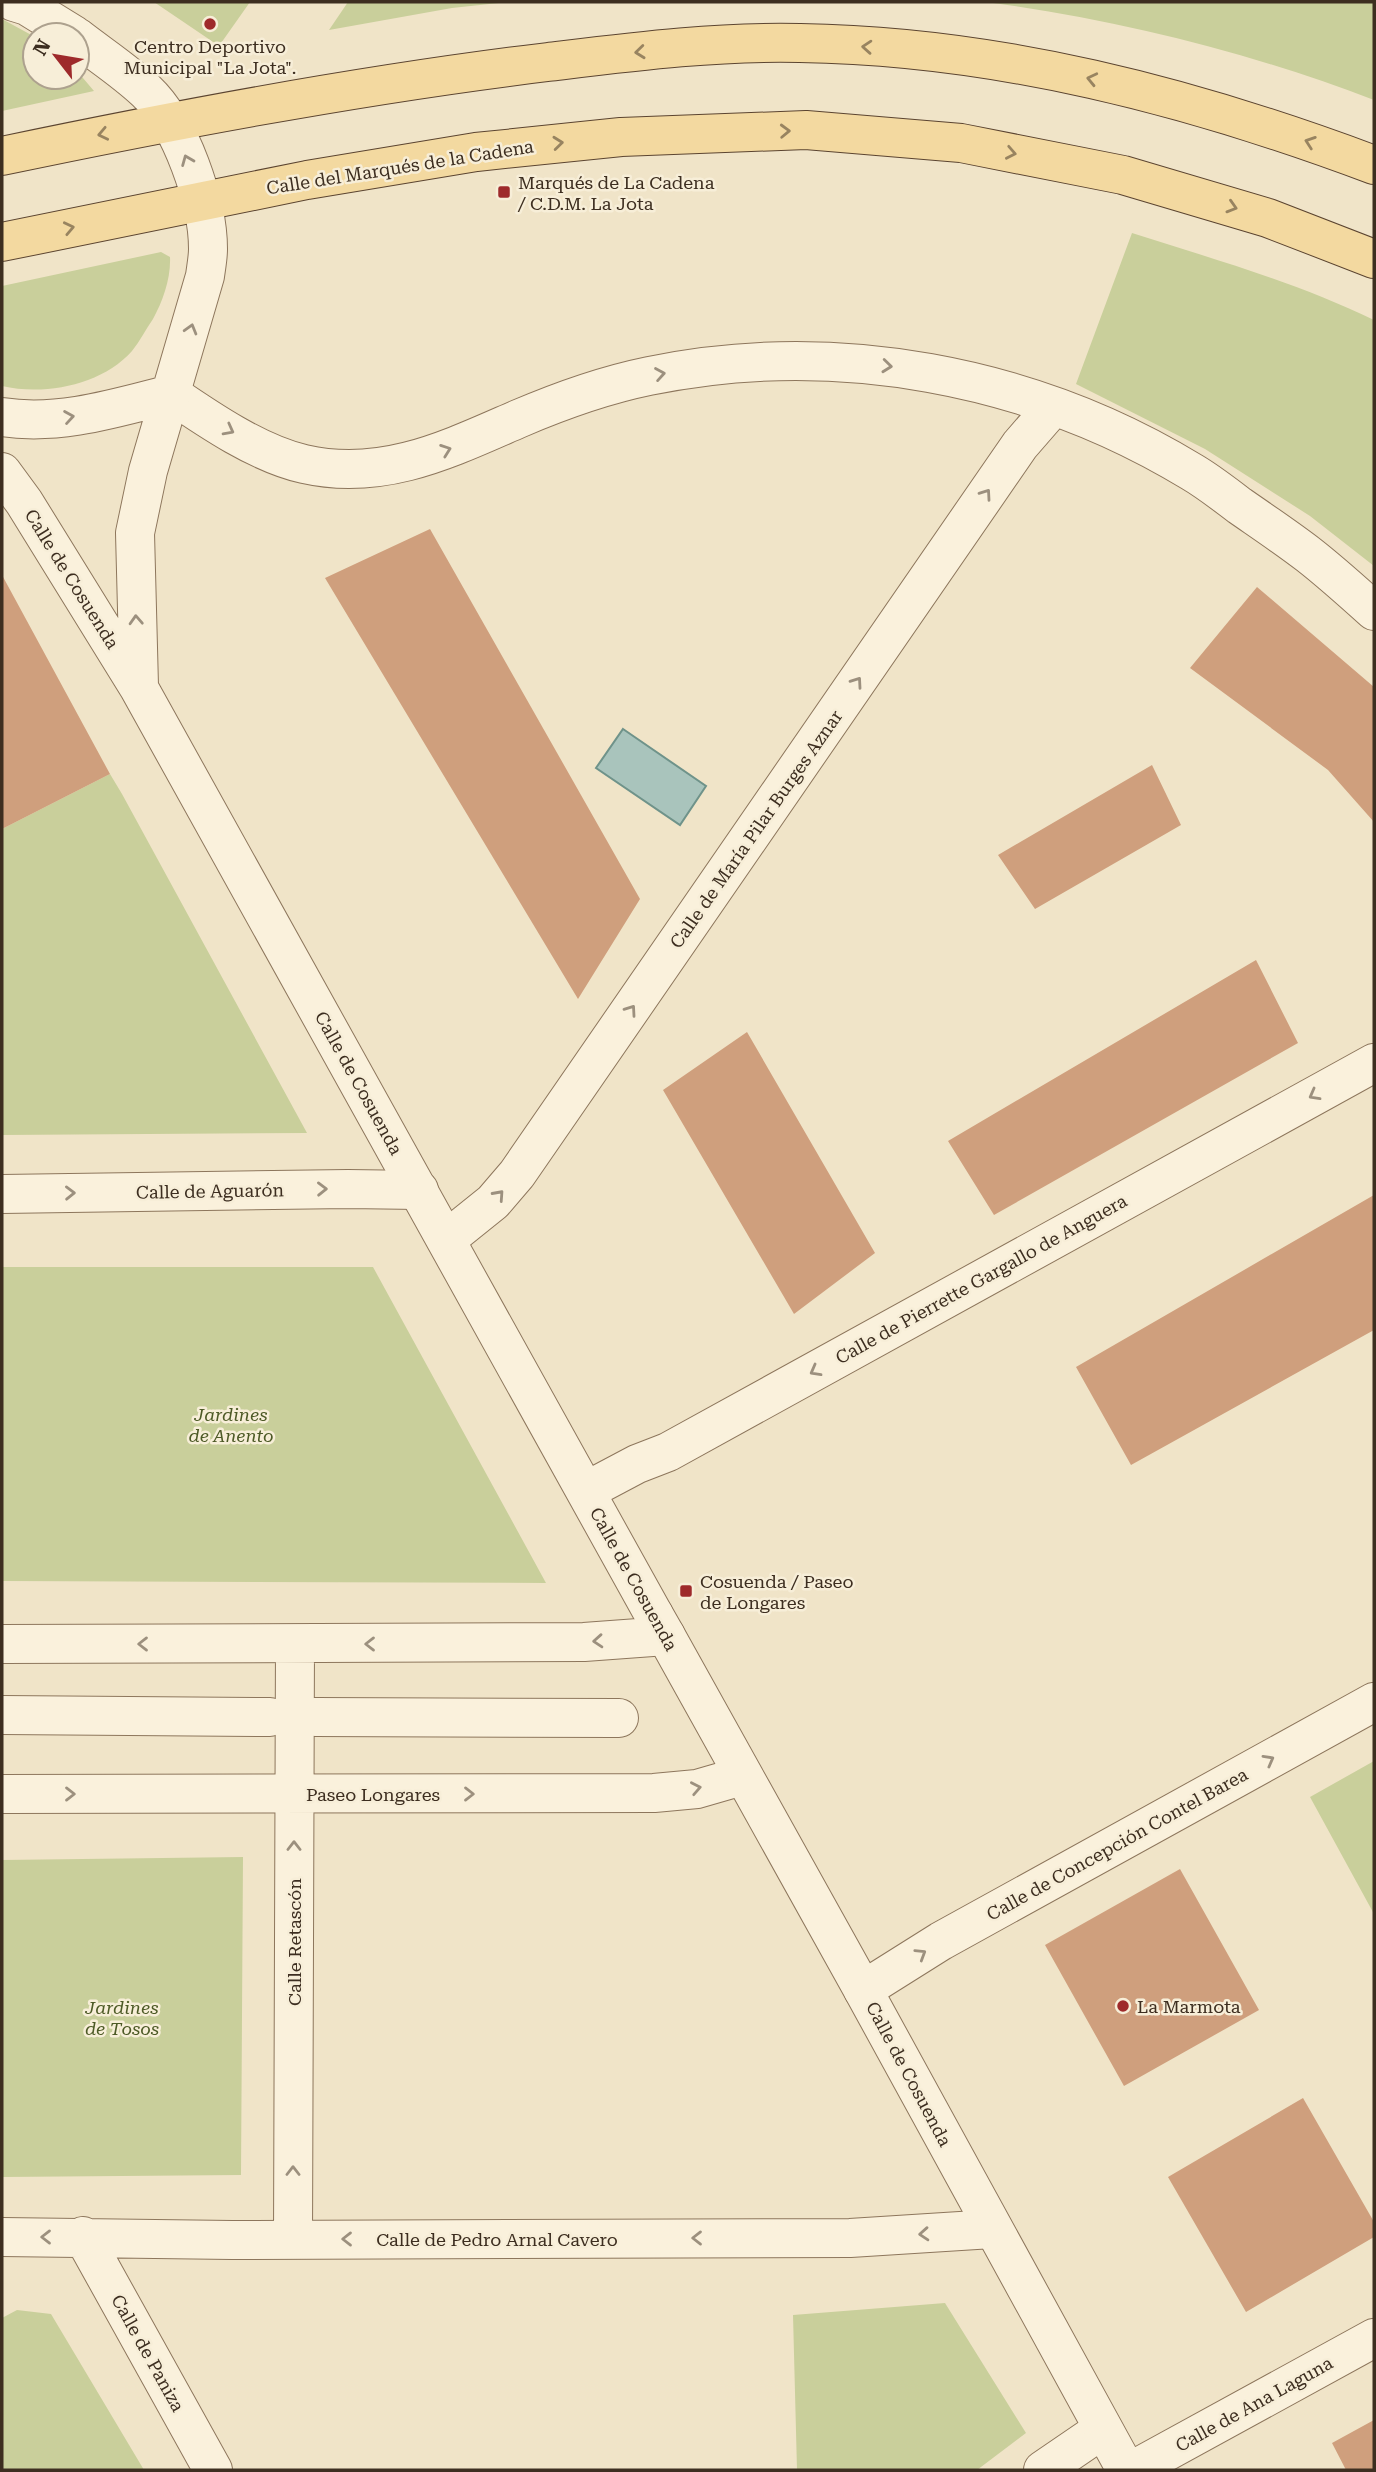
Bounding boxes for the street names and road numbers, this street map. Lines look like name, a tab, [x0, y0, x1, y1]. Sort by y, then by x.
street label: Calle del Marqués de la Cadena	[265, 135, 535, 199]
street label: Calle de Cosuenda	[21, 505, 124, 653]
street label: Calle de María Pilar Burges Aznar	[665, 706, 847, 952]
street label: Calle de Cosuenda	[311, 1008, 407, 1159]
street label: Calle de Aguarón	[136, 1179, 285, 1203]
street label: Calle de Pierrette Gargallo de Anguera	[832, 1190, 1131, 1368]
street label: Calle de Cosuenda	[586, 1504, 682, 1655]
street label: Calle de Concepción Contel Barea	[983, 1763, 1251, 1925]
street label: Paseo Longares	[306, 1784, 440, 1805]
street label: Calle Retascón	[284, 1878, 305, 2006]
street label: Calle de Cosuenda	[862, 1998, 956, 2150]
street label: Calle de Pedro Arnal Cavero	[376, 2229, 618, 2250]
street label: Calle de Paniza	[107, 2291, 189, 2415]
street label: Calle de Ana Laguna	[1172, 2352, 1337, 2456]

